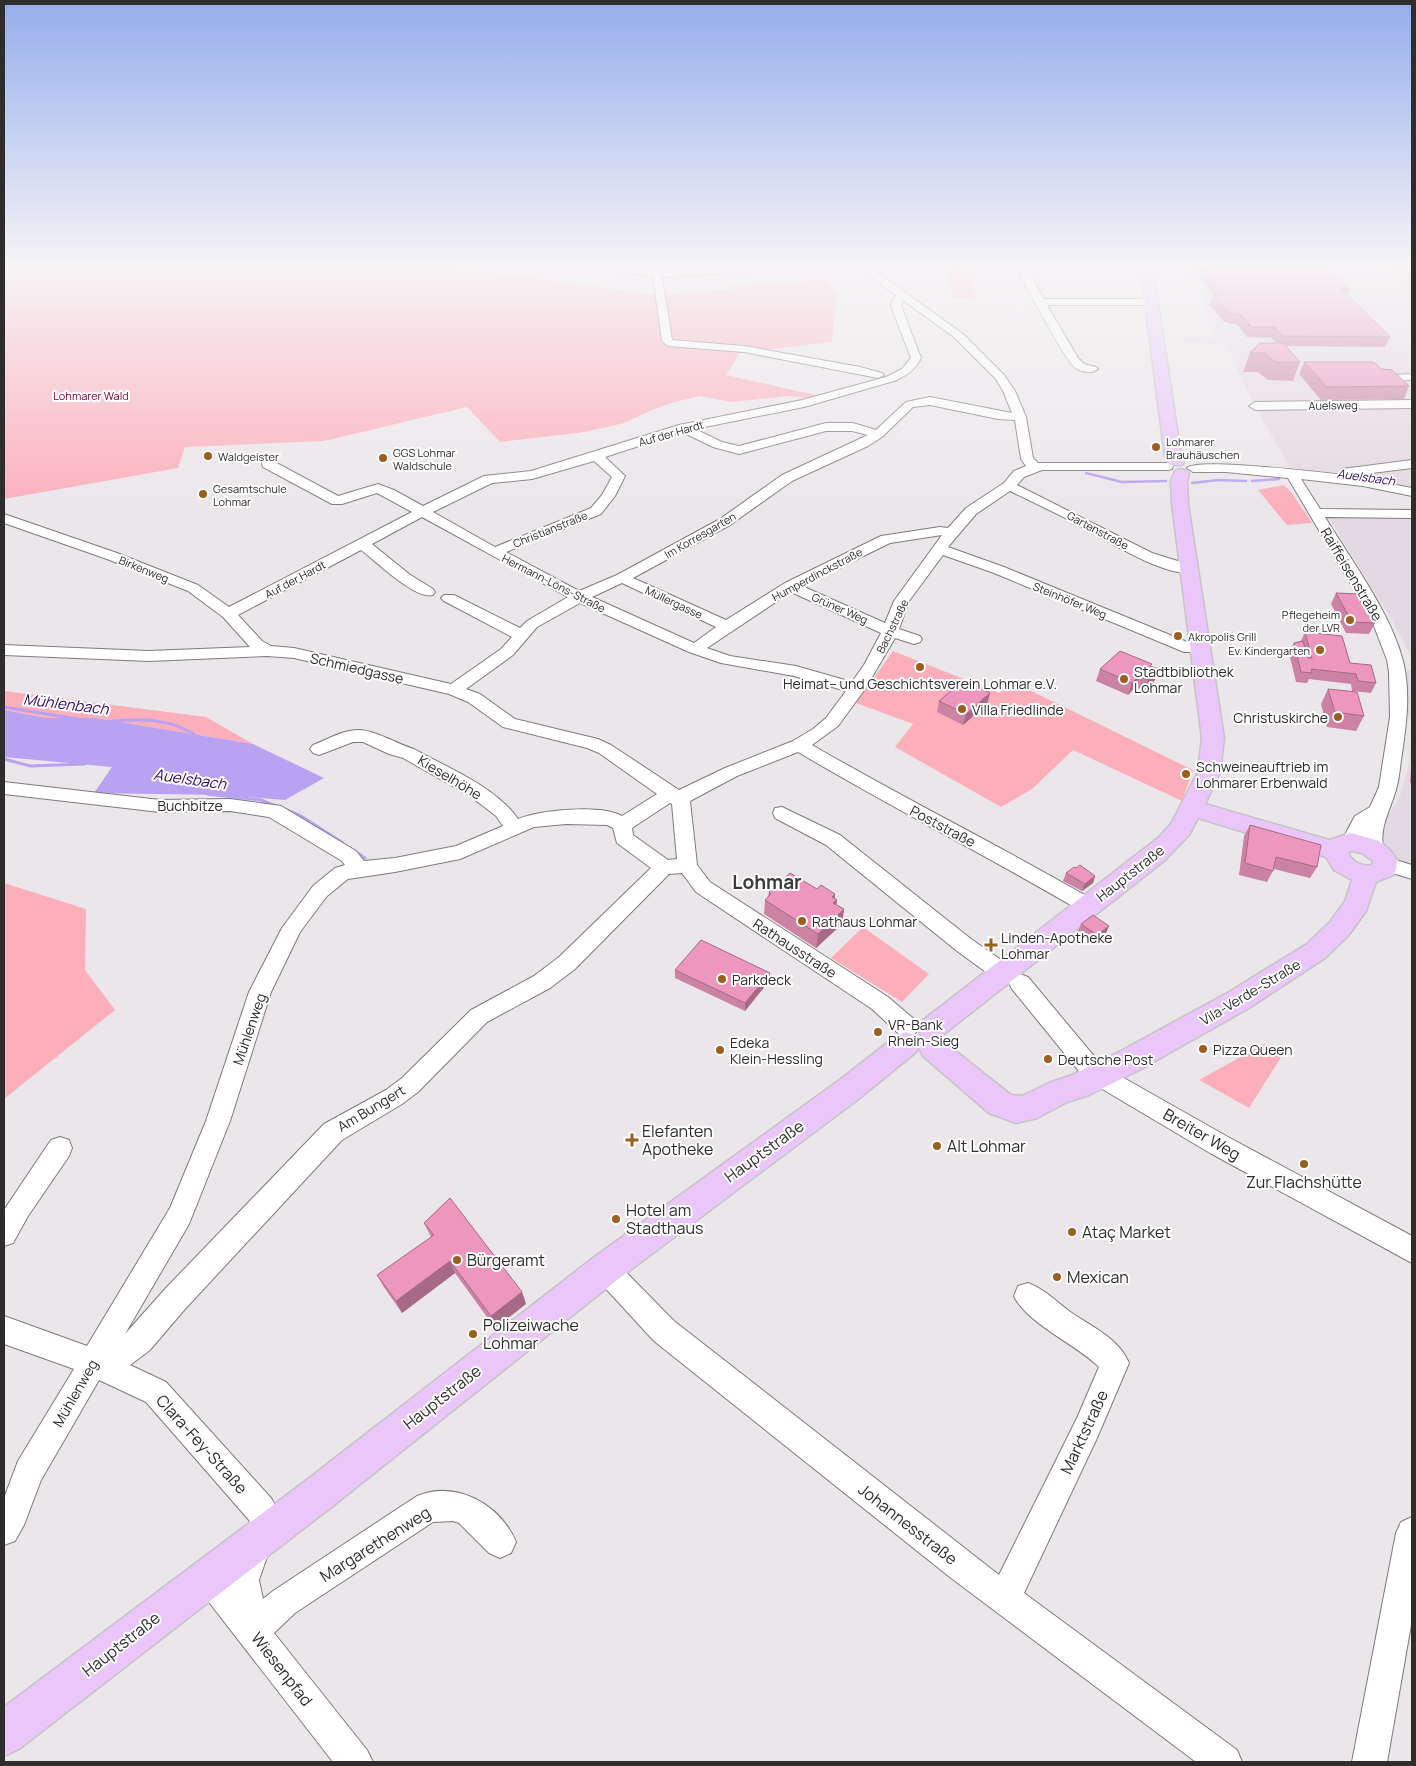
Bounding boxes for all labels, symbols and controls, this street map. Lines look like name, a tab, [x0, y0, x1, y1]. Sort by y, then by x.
park label: Lohmarer Wald	[53, 388, 129, 403]
street label: Auelsweg	[1308, 397, 1358, 413]
street label: Auf der Hardt	[637, 417, 705, 449]
place label: Lohmarer Brauhäuschen	[1166, 434, 1240, 462]
marker: Lohmarer Brauhäuschen	[1150, 441, 1162, 453]
place label: GGS Lohmar Waldschule	[393, 445, 456, 473]
place label: Waldgeister	[218, 449, 279, 464]
marker: Waldgeister	[202, 450, 214, 462]
marker: GGS Lohmar Waldschule	[377, 452, 389, 464]
water label: Auelsbach	[1336, 465, 1397, 490]
place label: Gesamtschule Lohmar	[213, 481, 287, 509]
marker: Gesamtschule Lohmar	[197, 488, 209, 500]
street label: Christianstraße	[510, 507, 590, 551]
street label: Gartenstraße	[1065, 507, 1132, 553]
street label: Im Korresgarten	[661, 508, 739, 562]
street label: Raiffeisenstraße	[1317, 524, 1387, 624]
street label: Humperdinckstraße	[769, 544, 865, 604]
street label: Hermann-Löns-Straße	[500, 550, 609, 616]
street label: Birkenweg	[117, 552, 171, 586]
street label: Auf der Hardt	[262, 557, 328, 601]
street label: Steinhöfer Weg	[1031, 578, 1109, 622]
street label: Müllergasse	[643, 582, 706, 622]
street label: Grüner Weg	[810, 589, 870, 627]
street label: Bachstraße	[872, 596, 912, 656]
place label: Pflegeheim der LVR	[1282, 607, 1340, 635]
marker: Pflegeheim der LVR	[1344, 614, 1356, 626]
place label: Akropolis Grill	[1188, 629, 1256, 644]
marker: Akropolis Grill	[1172, 630, 1184, 642]
place label: Ev. Kindergarten	[1228, 643, 1310, 658]
marker: Ev. Kindergarten	[1314, 644, 1326, 656]
street label: Schmiedgasse	[308, 648, 406, 688]
marker: Heimat– und Geschichtsverein Lohmar e.V.	[914, 661, 926, 673]
place label: Stadtbibliothek Lohmar	[1134, 662, 1235, 697]
marker: Stadtbibliothek Lohmar	[1118, 673, 1130, 685]
place label: Heimat– und Geschichtsverein Lohmar e.V.	[783, 674, 1057, 693]
water label: Mühlenbach	[22, 688, 111, 720]
place label: Villa Friedlinde	[972, 700, 1064, 719]
marker: Villa Friedlinde	[956, 703, 968, 715]
place label: Christuskirche	[1233, 708, 1328, 727]
marker: Christuskirche	[1332, 711, 1344, 723]
street label: Kieselhöhe	[414, 750, 486, 804]
place label: Schweineauftrieb im Lohmarer Erbenwald	[1196, 757, 1328, 792]
water label: Auelsbach	[152, 764, 229, 795]
marker: Schweineauftrieb im Lohmarer Erbenwald	[1180, 768, 1192, 780]
street label: Buchbitze	[157, 796, 223, 815]
street label: Poststraße	[907, 801, 979, 851]
street label: Hauptstraße	[1092, 840, 1168, 906]
district label: Lohmar	[732, 869, 802, 895]
place label: Rathaus Lohmar	[812, 912, 917, 931]
street label: Rathausstraße	[750, 914, 840, 982]
marker: Rathaus Lohmar	[796, 915, 808, 927]
place label: Linden-Apotheke Lohmar	[1001, 928, 1112, 963]
marker: Linden-Apotheke Lohmar	[985, 939, 997, 951]
street label: Vila-Verde-Straße	[1196, 954, 1304, 1030]
place label: Parkdeck	[732, 970, 792, 989]
marker: Parkdeck	[716, 973, 728, 985]
street label: Mühlenweg	[228, 990, 270, 1068]
place label: VR-Bank Rhein-Sieg	[888, 1015, 959, 1050]
marker: VR-Bank Rhein-Sieg	[872, 1026, 884, 1038]
place label: Edeka Klein-Hessling	[730, 1033, 823, 1068]
place label: Pizza Queen	[1213, 1040, 1293, 1059]
marker: Pizza Queen	[1197, 1043, 1209, 1055]
marker: Edeka Klein-Hessling	[714, 1044, 726, 1056]
place label: Deutsche Post	[1058, 1050, 1154, 1069]
marker: Deutsche Post	[1042, 1053, 1054, 1065]
street label: Am Bungert	[334, 1080, 409, 1136]
street label: Breiter Weg	[1159, 1103, 1245, 1165]
street label: Hauptstraße	[720, 1115, 808, 1187]
place label: Elefanten Apotheke	[642, 1120, 713, 1160]
marker: Elefanten Apotheke	[626, 1134, 638, 1146]
place label: Alt Lohmar	[947, 1135, 1026, 1157]
marker: Alt Lohmar	[931, 1140, 943, 1152]
marker: Zur Flachshütte	[1298, 1158, 1310, 1170]
place label: Zur Flachshütte	[1246, 1171, 1362, 1193]
place label: Hotel am Stadthaus	[626, 1199, 703, 1239]
marker: Hotel am Stadthaus	[610, 1213, 622, 1225]
place label: Ataç Market	[1082, 1221, 1171, 1243]
marker: Ataç Market	[1066, 1226, 1078, 1238]
place label: Bürgeramt	[467, 1249, 545, 1271]
marker: Bürgeramt	[451, 1254, 463, 1266]
place label: Mexican	[1067, 1266, 1129, 1288]
marker: Mexican	[1051, 1271, 1063, 1283]
place label: Polizeiwache Lohmar	[483, 1314, 579, 1354]
marker: Polizeiwache Lohmar	[467, 1328, 479, 1340]
street label: Mühlenweg	[48, 1356, 102, 1430]
street label: Hauptstraße	[398, 1360, 486, 1434]
street label: Marktstraße	[1055, 1386, 1113, 1478]
street label: Clara-Fey-Straße	[151, 1390, 253, 1498]
street label: Johannesstraße	[854, 1478, 962, 1570]
street label: Margarethenweg	[316, 1501, 434, 1587]
street label: Hauptstraße	[77, 1607, 165, 1681]
street label: Wiesenpfad	[246, 1628, 318, 1710]

